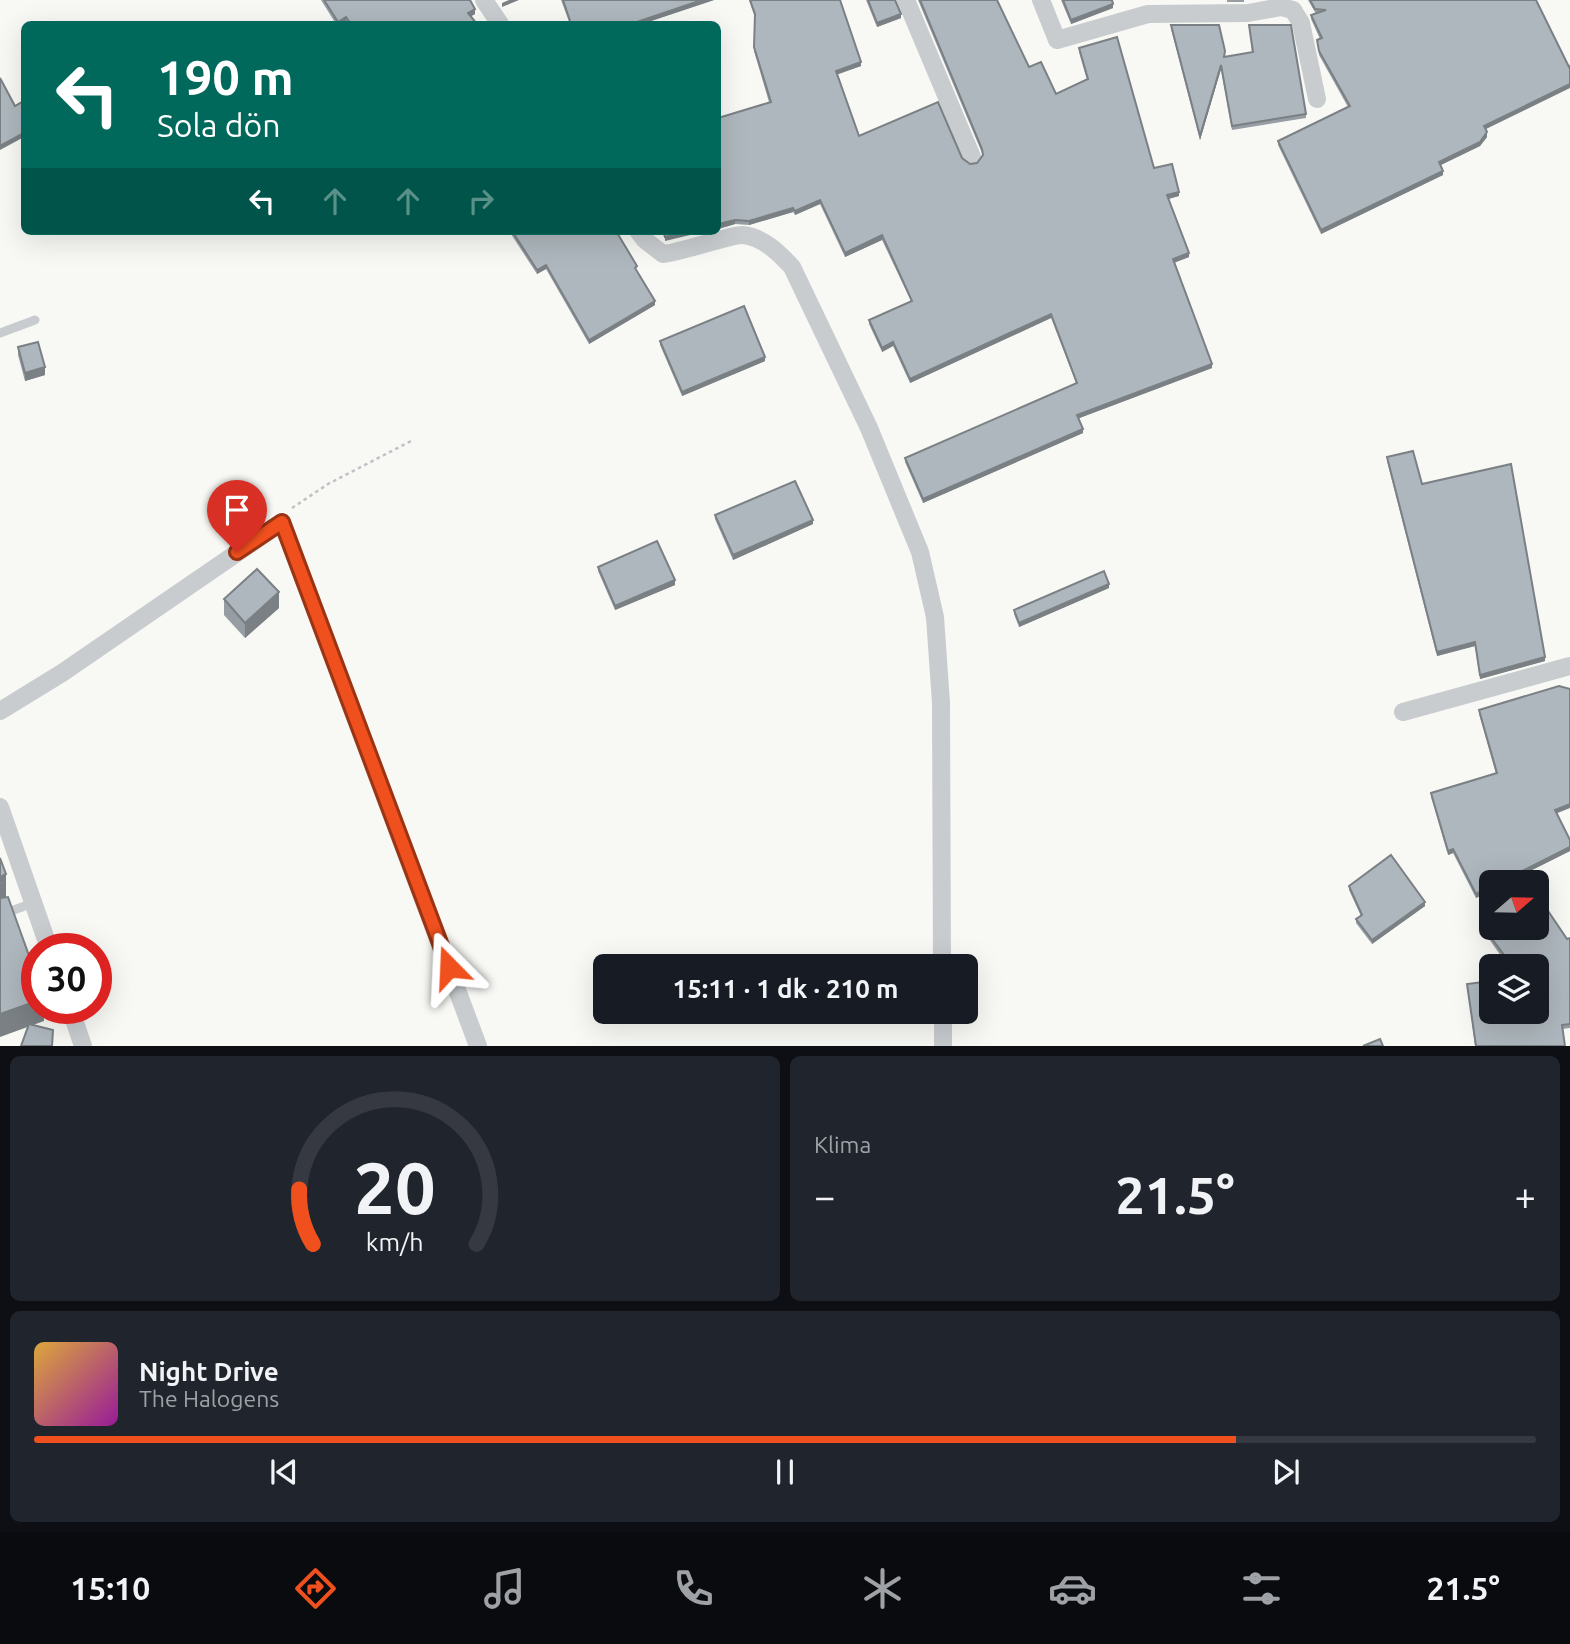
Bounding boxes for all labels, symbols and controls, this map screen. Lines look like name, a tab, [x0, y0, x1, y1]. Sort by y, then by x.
icon: left	[42, 49, 133, 140]
text: 190 m	[157, 49, 294, 104]
text: Sola dön	[157, 107, 280, 143]
icon: left	[243, 182, 281, 220]
icon: ahead	[316, 182, 354, 220]
icon: ahead	[389, 182, 427, 220]
icon: right	[462, 182, 500, 220]
pin	[207, 480, 267, 552]
icon: arrive	[218, 491, 256, 529]
north arrow	[1479, 870, 1549, 940]
map controls	[1479, 870, 1549, 1024]
position arrow	[412, 930, 486, 1004]
speed limit sign: 30	[21, 933, 112, 1024]
button: layers	[1479, 954, 1549, 1024]
text: 15:11 · 1 dk · 210 m	[672, 974, 899, 1003]
text: Klima	[814, 1132, 871, 1157]
text: 20	[354, 1147, 436, 1229]
text: 21.5°	[1115, 1166, 1235, 1224]
text: −	[814, 1175, 835, 1217]
text: +	[1515, 1175, 1536, 1217]
text: km/h	[366, 1228, 424, 1256]
text: Night Drive	[139, 1357, 279, 1386]
text: The Halogens	[139, 1386, 279, 1411]
icon: previous	[265, 1453, 303, 1491]
icon: pause	[766, 1453, 804, 1491]
icon: next	[1267, 1453, 1305, 1491]
icon: directions	[291, 1564, 340, 1613]
icon: music	[480, 1564, 529, 1613]
icon: phone	[669, 1564, 718, 1613]
icon: climate	[858, 1564, 907, 1613]
icon: car	[1048, 1564, 1097, 1613]
icon: filters	[1237, 1564, 1286, 1613]
text: 15:10	[70, 1570, 150, 1606]
text: 21.5°	[1426, 1570, 1500, 1606]

